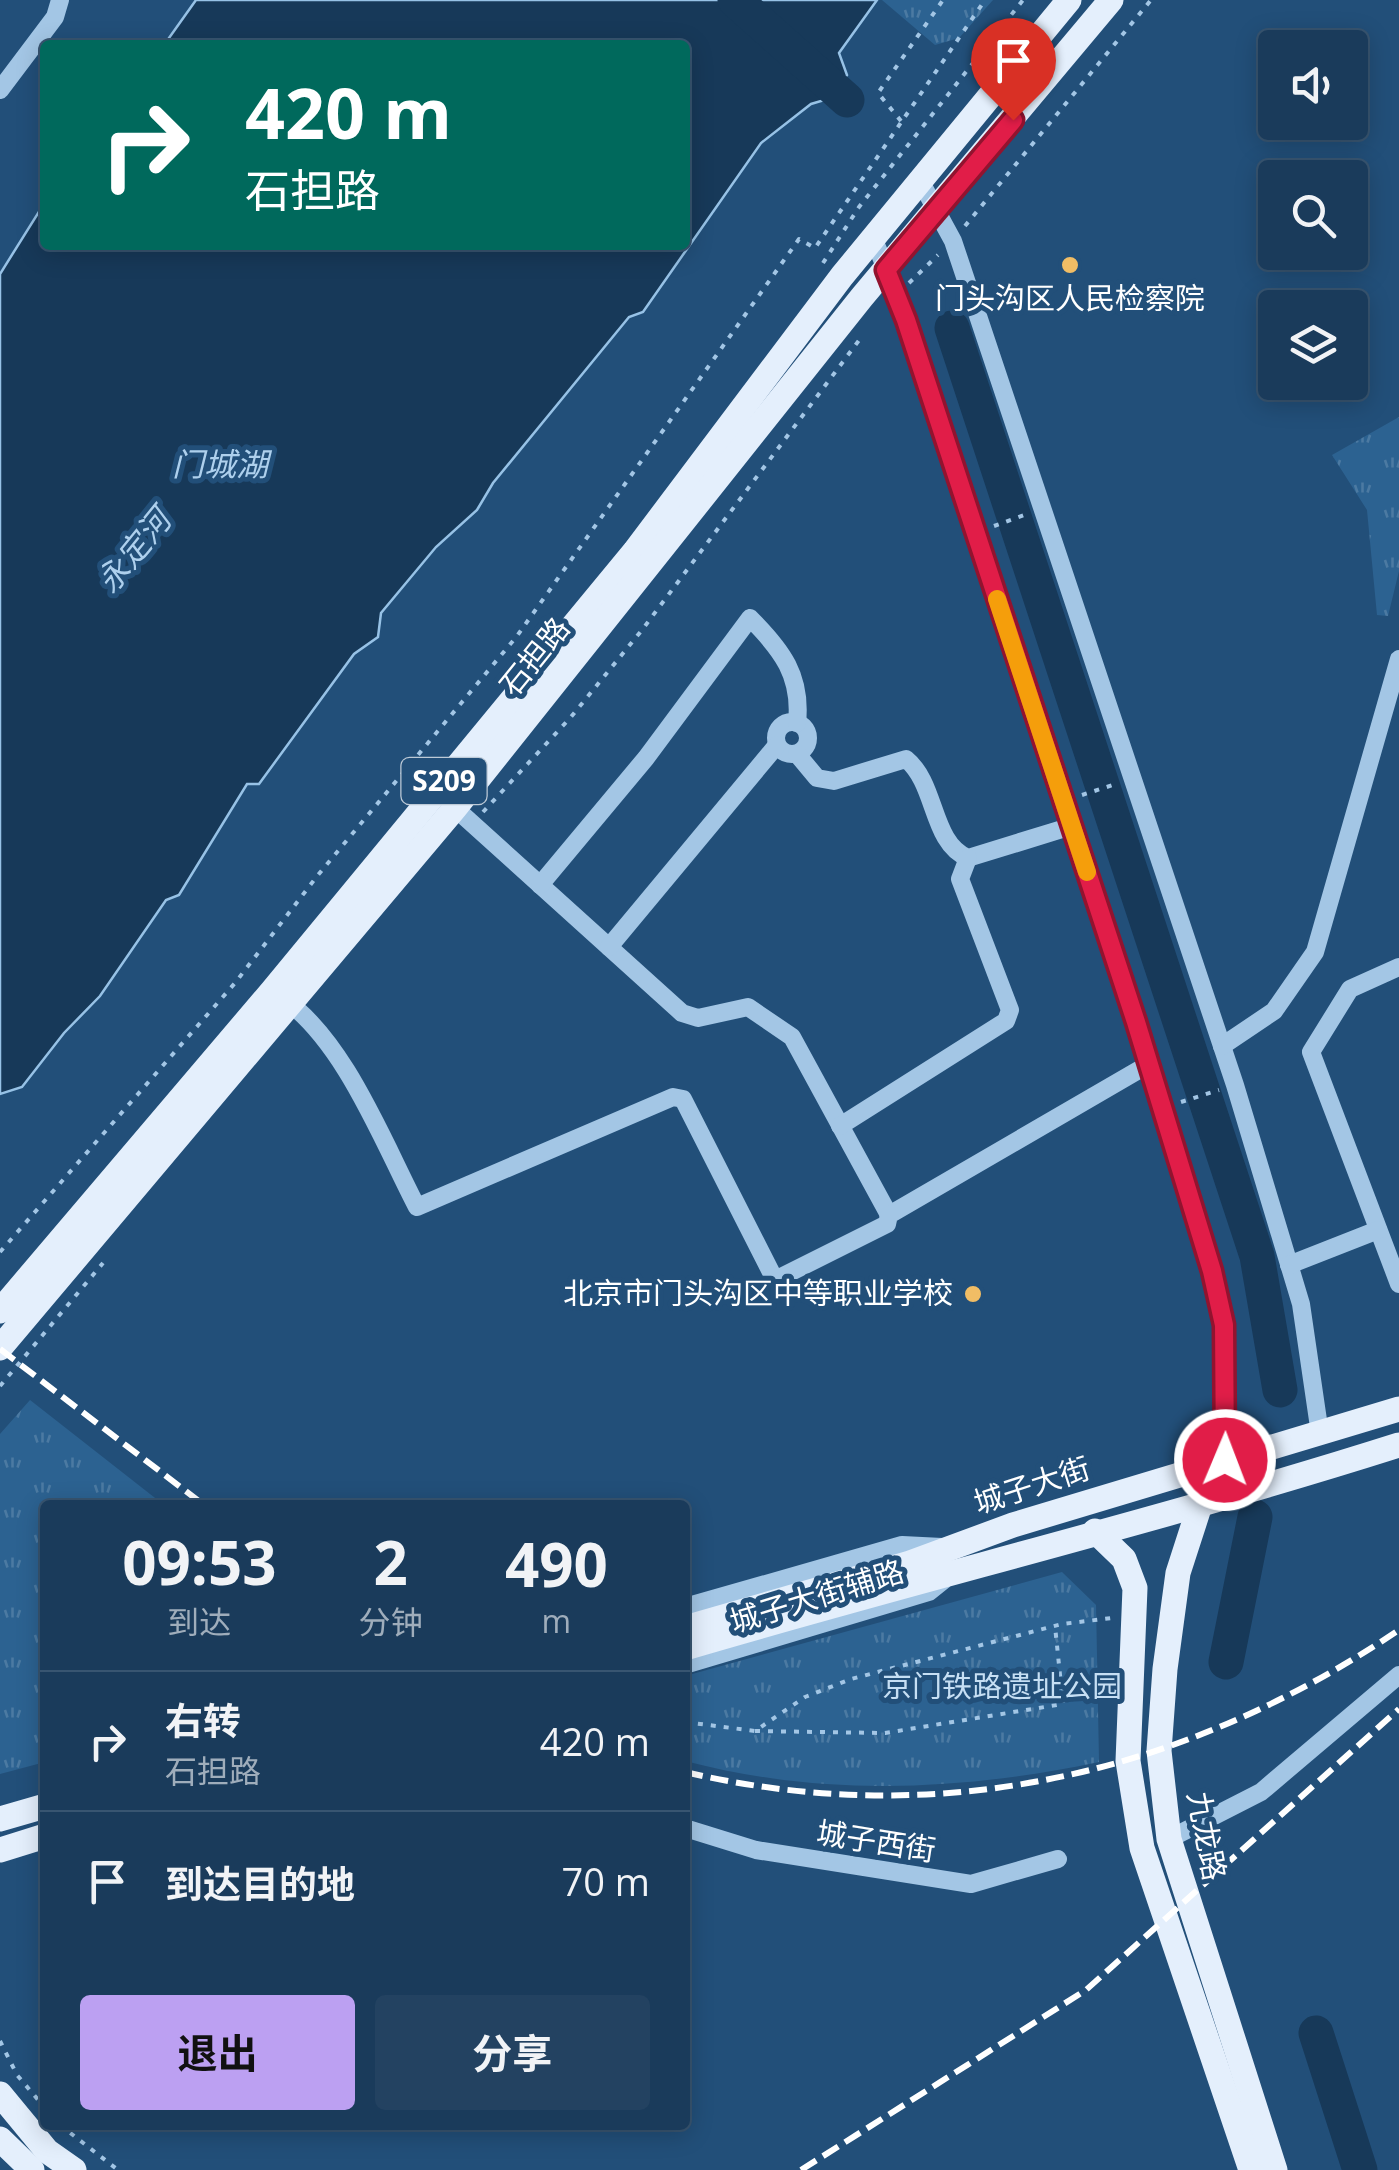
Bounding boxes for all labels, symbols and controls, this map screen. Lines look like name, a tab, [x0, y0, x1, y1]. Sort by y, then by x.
pin	[971, 18, 1056, 121]
map controls	[1258, 30, 1368, 400]
button: sound	[1258, 30, 1368, 140]
icon: arrive	[986, 33, 1041, 88]
text: 420 m	[245, 64, 452, 160]
icon: right	[80, 80, 210, 210]
text: 石担路	[245, 159, 380, 220]
button: search	[1258, 160, 1368, 270]
marker: 门头沟区人民检察院	[1059, 254, 1081, 276]
place label: 门头沟区人民检察院	[935, 277, 1205, 318]
button: layers	[1258, 290, 1368, 400]
water label: 门城湖	[172, 442, 273, 485]
water label: 永定河	[86, 495, 184, 601]
street label: 石担路	[490, 608, 578, 704]
road number: S209	[402, 758, 486, 804]
place label: 北京市门头沟区中等职业学校	[563, 1272, 953, 1313]
marker: 北京市门头沟区中等职业学校	[962, 1283, 984, 1305]
position arrow	[1173, 1408, 1277, 1512]
street label: 城子大街	[968, 1447, 1095, 1523]
text: 09:53	[122, 1521, 277, 1603]
text: 2	[374, 1521, 408, 1603]
text: 490	[505, 1523, 608, 1605]
street label: 城子大街辅路	[725, 1550, 909, 1641]
text: m	[542, 1599, 571, 1642]
text: 到达	[167, 1600, 231, 1643]
text: 分钟	[359, 1600, 423, 1643]
park label: 京门铁路遗址公园	[882, 1665, 1122, 1706]
text: 右转	[165, 1694, 241, 1746]
icon: right	[80, 1714, 135, 1769]
text: 420 m	[540, 1715, 650, 1767]
text: 石担路	[165, 1749, 261, 1792]
street label: 九龙路	[1179, 1788, 1236, 1884]
street label: 城子西街	[814, 1811, 939, 1870]
icon: arrive	[80, 1854, 135, 1909]
text: 70 m	[561, 1855, 650, 1907]
text: 到达目的地	[165, 1857, 355, 1909]
button: 退出	[80, 1995, 355, 2110]
button: 分享	[375, 1995, 650, 2110]

